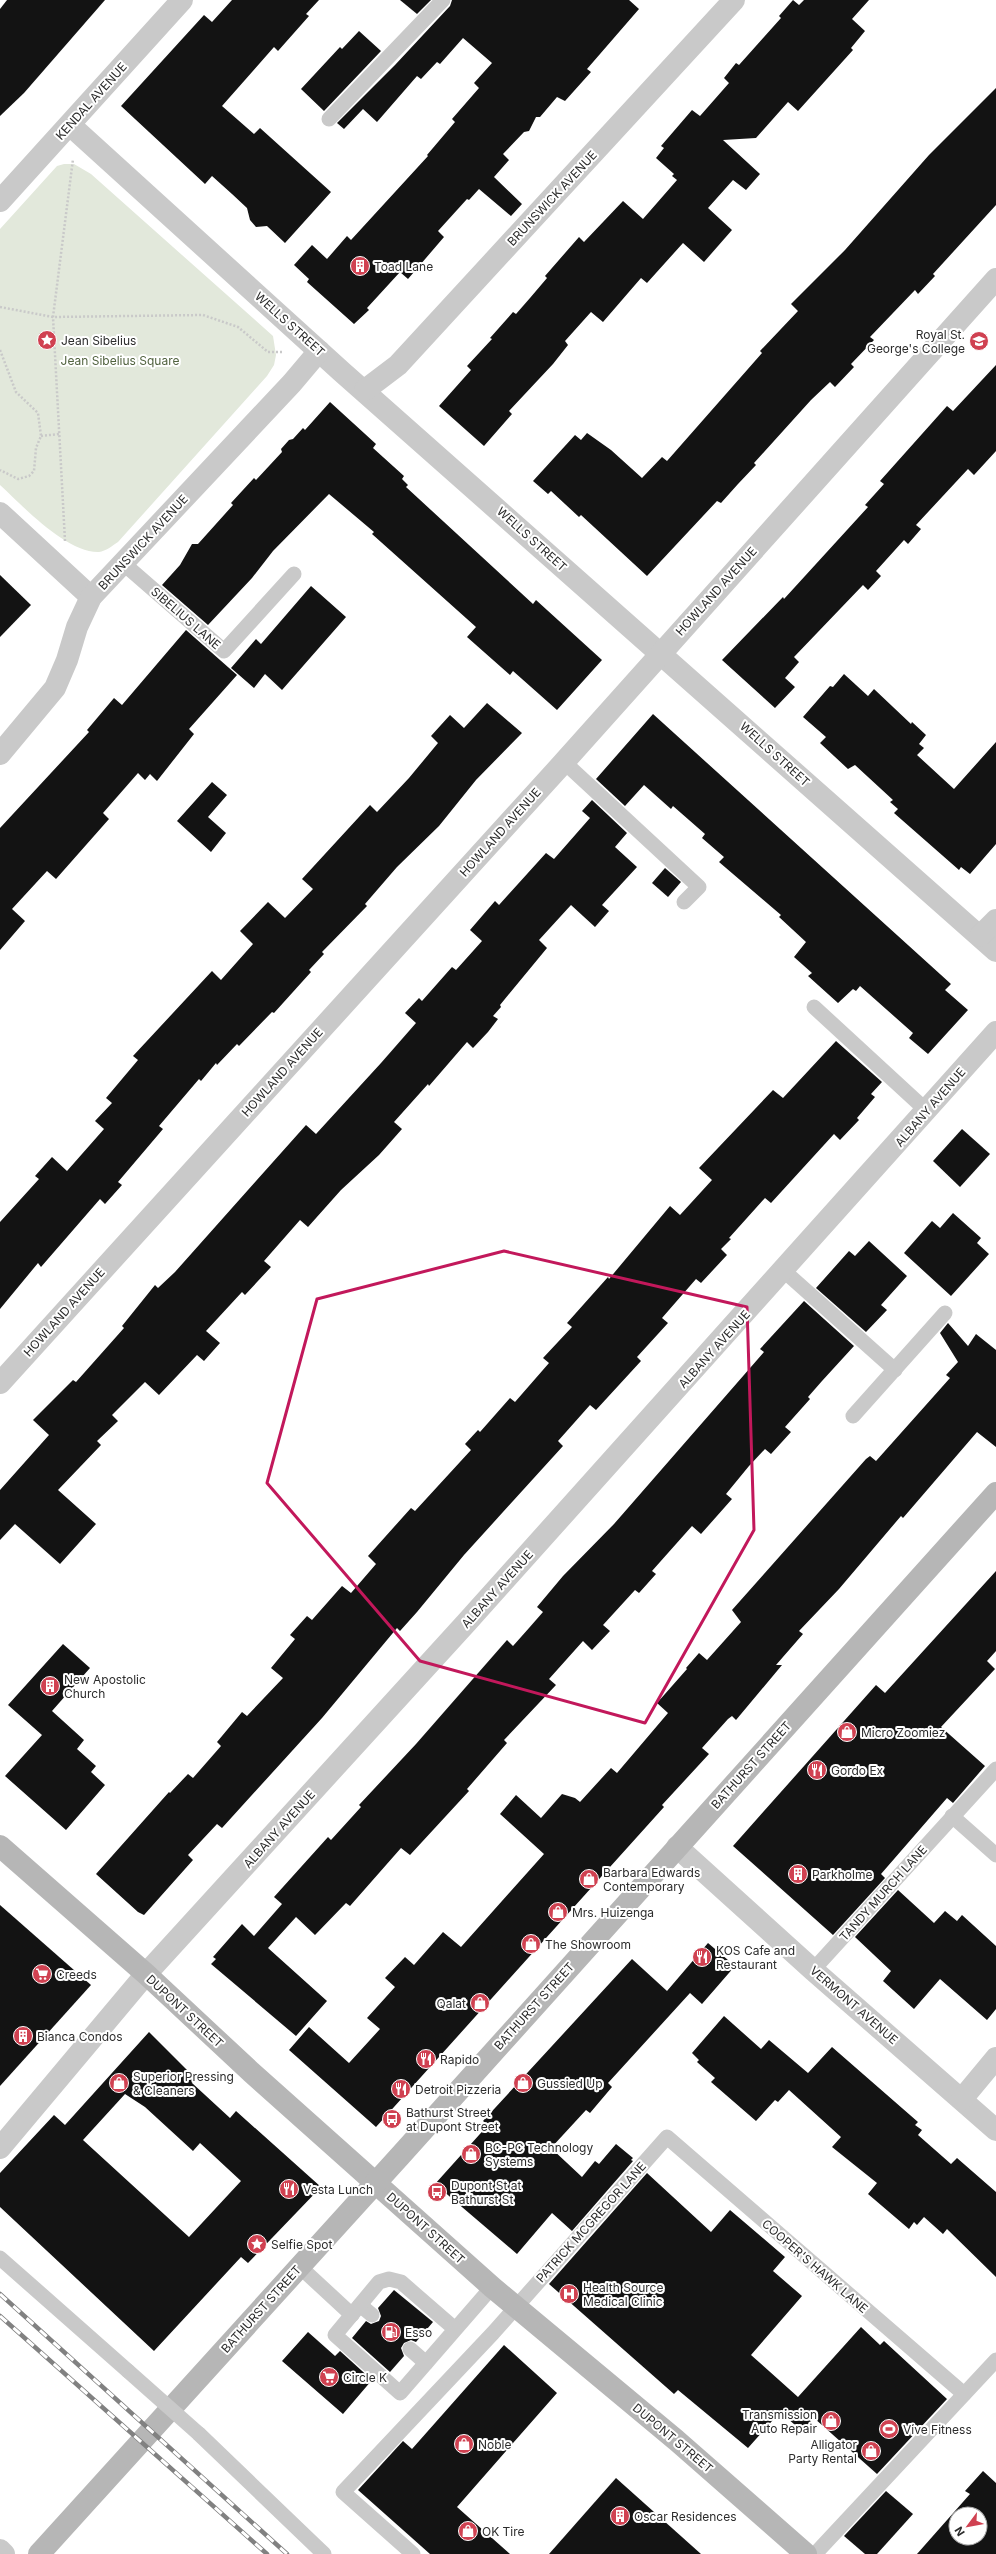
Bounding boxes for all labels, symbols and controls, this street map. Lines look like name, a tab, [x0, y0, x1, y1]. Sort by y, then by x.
street label: KENDAL AVENUE	[52, 59, 130, 143]
street label: BRUNSWICK AVENUE	[504, 147, 600, 249]
building icon: Toad Lane	[349, 255, 371, 277]
place label: Toad Lane	[374, 259, 433, 274]
street label: WELLS STREET	[252, 289, 328, 360]
place label: Royal St. George's College	[867, 327, 965, 356]
place icon: Jean Sibelius	[36, 329, 58, 351]
school or university icon: Royal St. George's College	[968, 330, 990, 352]
place label: Jean Sibelius	[61, 333, 136, 348]
park label: Jean Sibelius Square	[61, 353, 179, 368]
street label: BRUNSWICK AVENUE	[95, 491, 191, 593]
street label: WELLS STREET	[494, 504, 570, 575]
street label: HOWLAND AVENUE	[672, 544, 760, 638]
street label: SIBELIUS LANE	[148, 584, 224, 652]
street label: WELLS STREET	[737, 719, 813, 790]
street label: HOWLAND AVENUE	[456, 785, 544, 879]
street label: HOWLAND AVENUE	[238, 1025, 326, 1119]
street label: ALBANY AVENUE	[892, 1064, 968, 1150]
street label: HOWLAND AVENUE	[20, 1265, 108, 1359]
street label: ALBANY AVENUE	[675, 1307, 753, 1391]
street label: ALBANY AVENUE	[458, 1547, 536, 1631]
place label: New Apostolic Church	[64, 1672, 146, 1701]
building icon: New Apostolic Church	[39, 1675, 61, 1697]
street label: BATHURST STREET	[708, 1718, 794, 1812]
shop icon: Micro Zoomiez	[836, 1721, 858, 1743]
place label: Micro Zoomiez	[861, 1725, 945, 1740]
restaurant icon: Gordo Ex	[806, 1759, 828, 1781]
place label: Gordo Ex	[831, 1763, 884, 1778]
street label: ALBANY AVENUE	[240, 1787, 318, 1871]
street label: TANDY MURCH LANE	[836, 1842, 930, 1944]
building icon: Parkholme	[787, 1863, 809, 1885]
place label: Barbara Edwards Contemporary	[603, 1865, 700, 1894]
place label: Parkholme	[812, 1867, 872, 1882]
shop icon: Barbara Edwards Contemporary	[578, 1868, 600, 1890]
shop icon: Mrs. Huizenga	[547, 1901, 569, 1923]
place label: Mrs. Huizenga	[572, 1905, 654, 1920]
shop icon: The Showroom	[520, 1933, 542, 1955]
place label: The Showroom	[545, 1937, 631, 1952]
place label: KOS Cafe and Restaurant	[716, 1943, 795, 1972]
restaurant icon: KOS Cafe and Restaurant	[691, 1946, 713, 1968]
street label: BATHURST STREET	[491, 1959, 577, 2053]
supermarket icon: Creeds	[31, 1963, 53, 1985]
street label: VERMONT AVENUE	[807, 1963, 901, 2047]
place label: Creeds	[56, 1967, 97, 1982]
street label: DUPONT STREET	[143, 1971, 227, 2051]
shop icon: Qalat	[469, 1992, 491, 2014]
place label: Qalat	[437, 1996, 466, 2011]
building icon: Bianca Condos	[12, 2025, 34, 2047]
place label: Bianca Condos	[37, 2029, 123, 2044]
restaurant icon: Rapido	[415, 2048, 437, 2070]
place label: Rapido	[440, 2052, 479, 2067]
place label: Superior Pressing & Cleaners	[133, 2069, 234, 2098]
shop icon: Superior Pressing & Cleaners	[108, 2072, 130, 2094]
shop icon: Gussied Up	[512, 2072, 534, 2094]
place label: Gussied Up	[537, 2076, 603, 2091]
restaurant icon: Detroit Pizzeria	[390, 2078, 412, 2100]
place label: Detroit Pizzeria	[415, 2082, 501, 2097]
place label: Bathurst Street at Dupont Street	[406, 2105, 499, 2134]
bus stop icon: Bathurst Street at Dupont Street	[381, 2108, 403, 2130]
place label: BC-PC Technology Systems	[485, 2140, 593, 2169]
shop icon: BC-PC Technology Systems	[460, 2143, 482, 2165]
street label: PATRICK MCGREGOR LANE	[533, 2159, 649, 2285]
restaurant icon: Vesta Lunch	[278, 2178, 300, 2200]
place label: Dupont St at Bathurst St	[451, 2178, 521, 2207]
bus stop icon: Dupont St at Bathurst St	[426, 2181, 448, 2203]
place label: Vesta Lunch	[303, 2182, 373, 2197]
street label: DUPONT STREET	[384, 2189, 468, 2267]
street label: COOPER'S HAWK LANE	[759, 2216, 871, 2316]
place icon: Selfie Spot	[246, 2233, 268, 2255]
place label: Selfie Spot	[271, 2237, 333, 2252]
street label: BATHURST STREET	[218, 2262, 304, 2356]
place label: Health Source Medical Clinic	[583, 2280, 663, 2309]
hospital icon: Health Source Medical Clinic	[558, 2283, 580, 2305]
fuel station icon: Esso	[380, 2321, 402, 2343]
place label: Esso	[405, 2325, 432, 2340]
supermarket icon: Circle K	[318, 2366, 340, 2388]
place label: Circle K	[343, 2370, 387, 2385]
street label: DUPONT STREET	[630, 2400, 716, 2476]
place label: Transmission Auto Repair	[742, 2407, 817, 2436]
shop icon: Transmission Auto Repair	[820, 2410, 842, 2432]
sports icon: Vive Fitness	[878, 2418, 900, 2440]
place label: Vive Fitness	[903, 2422, 972, 2437]
shop icon: Noble	[453, 2433, 475, 2455]
place label: Noble	[478, 2437, 512, 2452]
place label: Alligator Party Rental	[788, 2437, 857, 2466]
shop icon: Alligator Party Rental	[860, 2440, 882, 2462]
building icon: Oscar Residences	[609, 2505, 631, 2527]
north arrow	[948, 2506, 988, 2546]
place label: Oscar Residences	[634, 2509, 737, 2524]
shop icon: OK Tire	[457, 2520, 479, 2542]
place label: OK Tire	[482, 2524, 525, 2539]
text: N	[951, 2524, 968, 2539]

